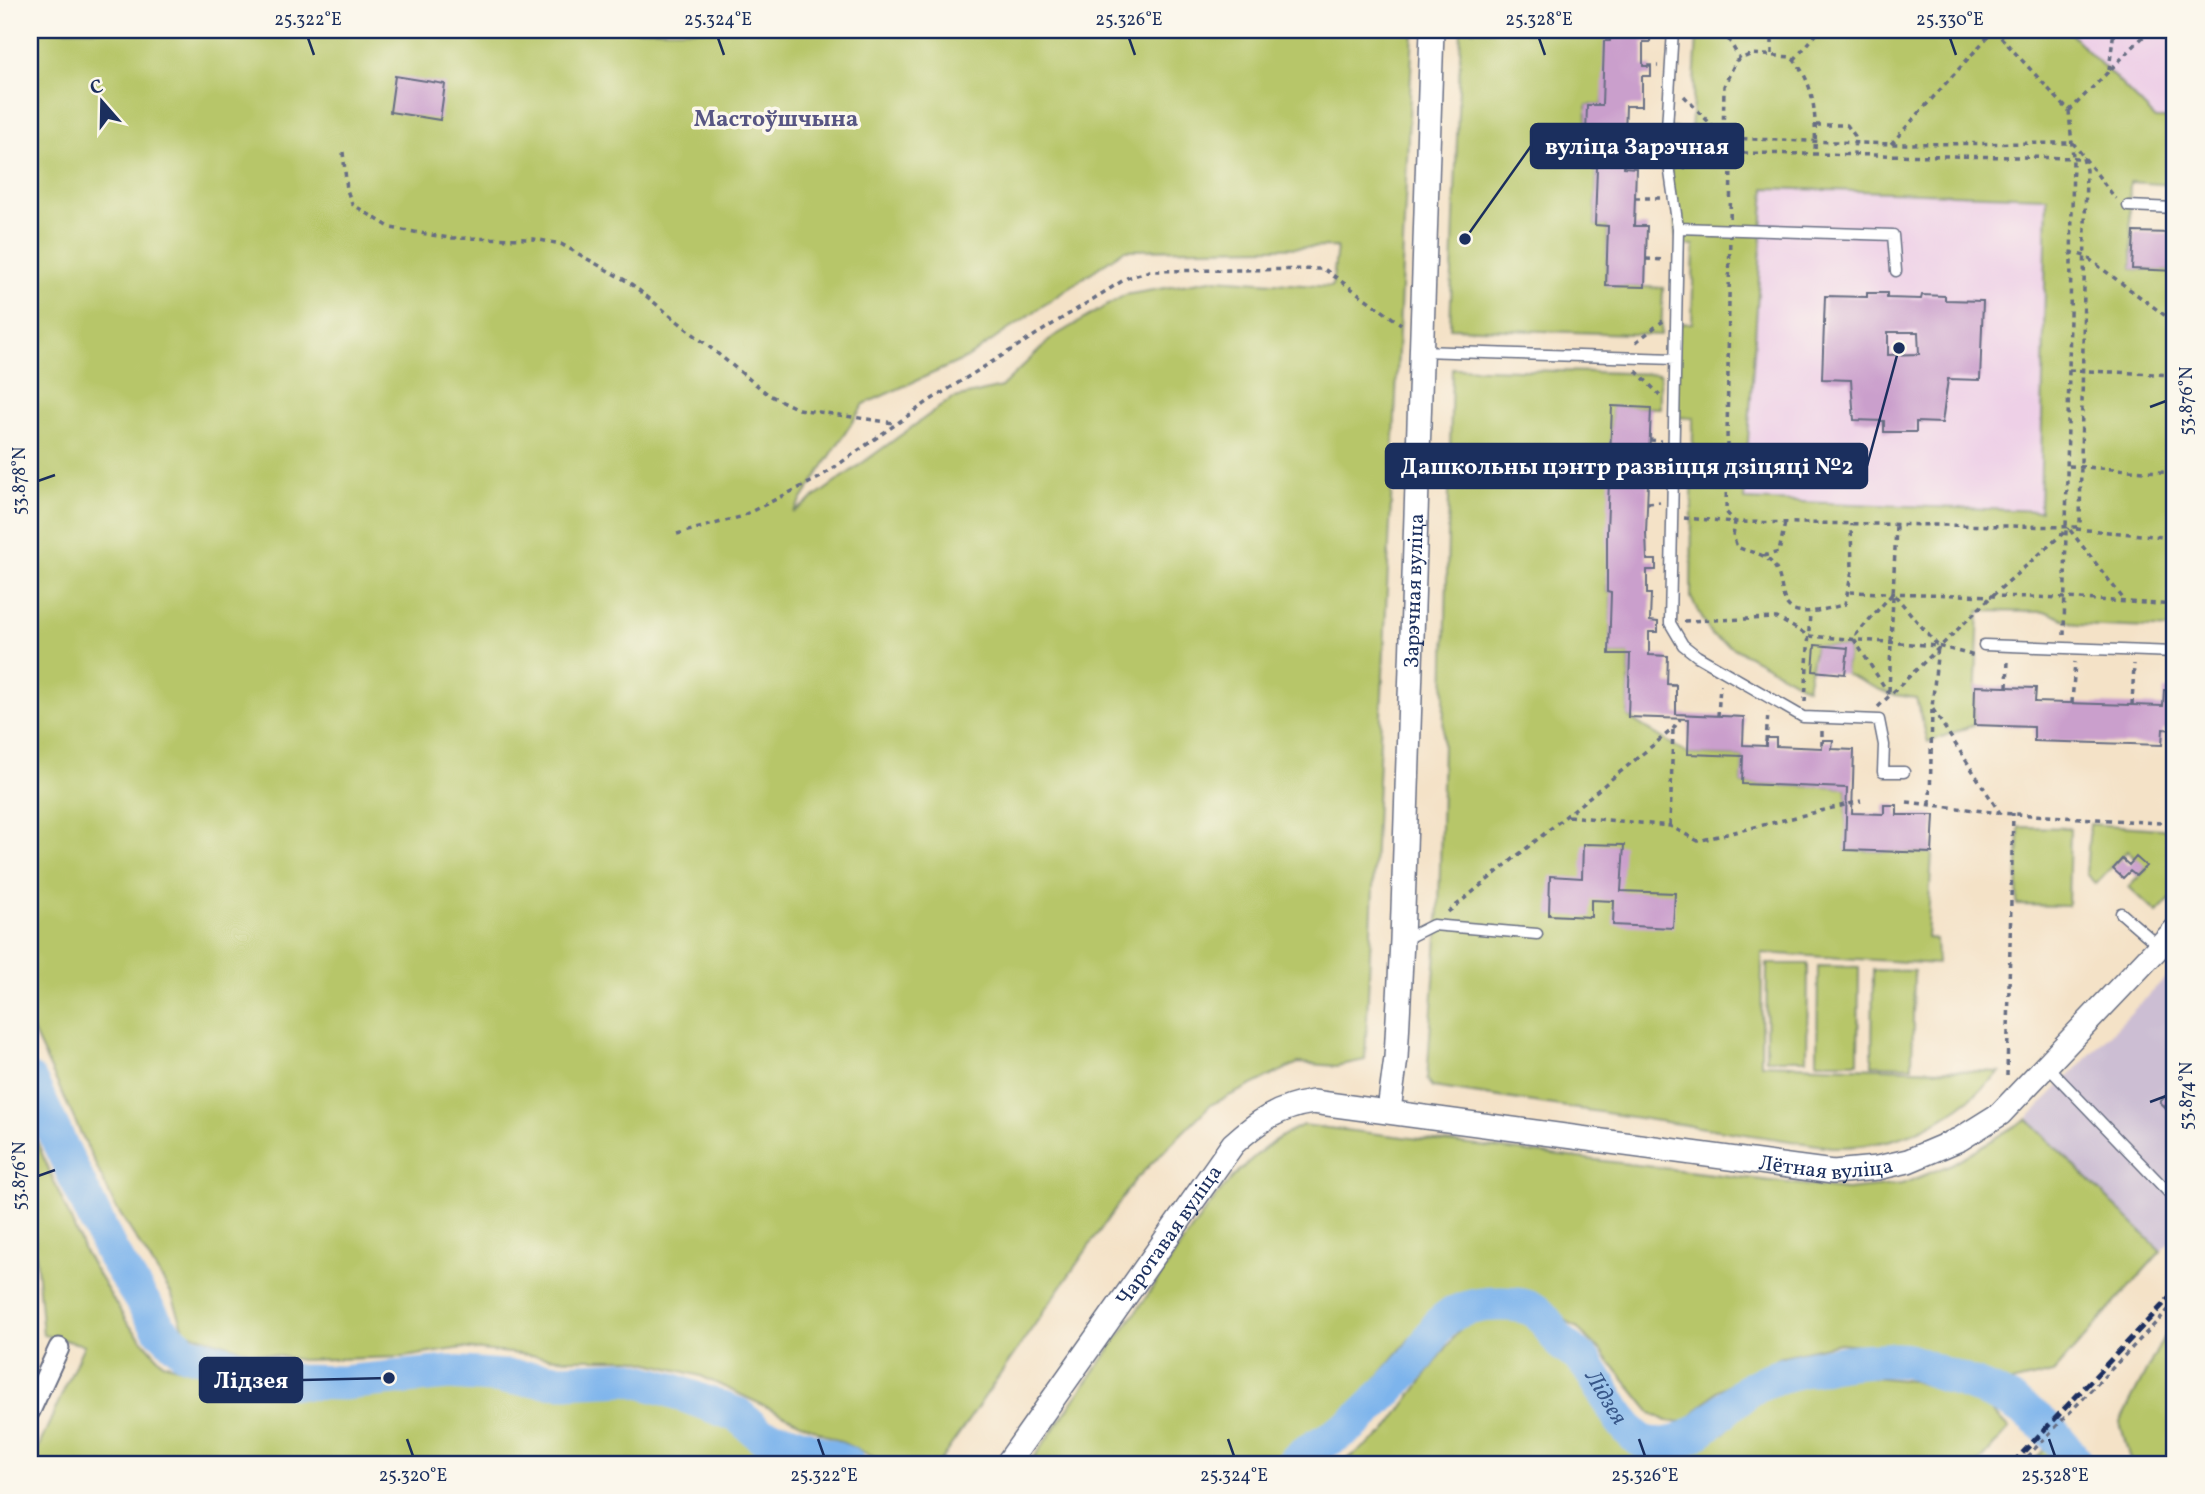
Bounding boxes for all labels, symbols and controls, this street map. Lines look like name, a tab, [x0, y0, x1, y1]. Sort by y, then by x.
text: 25.322°E	[274, 8, 342, 33]
text: 25.324°E	[684, 8, 752, 33]
text: 25.326°E	[1095, 8, 1163, 33]
text: 25.328°E	[1505, 8, 1573, 33]
text: 25.330°E	[1916, 8, 1984, 33]
north arrow	[66, 66, 136, 136]
text: С	[87, 74, 107, 102]
district label: Мастоўшчына	[694, 104, 858, 136]
callout: вуліца Зарэчная	[1531, 124, 1743, 168]
text: вуліца Зарэчная	[1545, 132, 1729, 164]
text: 53.876°N	[2175, 366, 2200, 436]
callout: Дашкольны цэнтр развіцця дзіцяці №2	[1386, 444, 1867, 488]
text: 53.878°N	[8, 447, 33, 515]
text: Дашкольны цэнтр развіцця дзіцяці №2	[1400, 452, 1854, 484]
street label: Зарэчная вуліца	[1398, 513, 1432, 669]
text: 53.874°N	[2175, 1062, 2200, 1130]
text: 53.876°N	[8, 1141, 33, 1211]
street label: Лётная вуліца	[1757, 1149, 1896, 1188]
street label: Чаротавая вуліца	[1110, 1160, 1230, 1313]
callout: Лідзея	[200, 1358, 302, 1402]
water label: Лідзея	[1576, 1363, 1634, 1432]
text: Лідзея	[214, 1366, 288, 1398]
text: 25.320°E	[379, 1464, 447, 1489]
text: 25.322°E	[790, 1464, 858, 1489]
text: 25.324°E	[1200, 1464, 1268, 1489]
text: 25.326°E	[1611, 1464, 1679, 1489]
text: 25.328°E	[2021, 1464, 2089, 1489]

